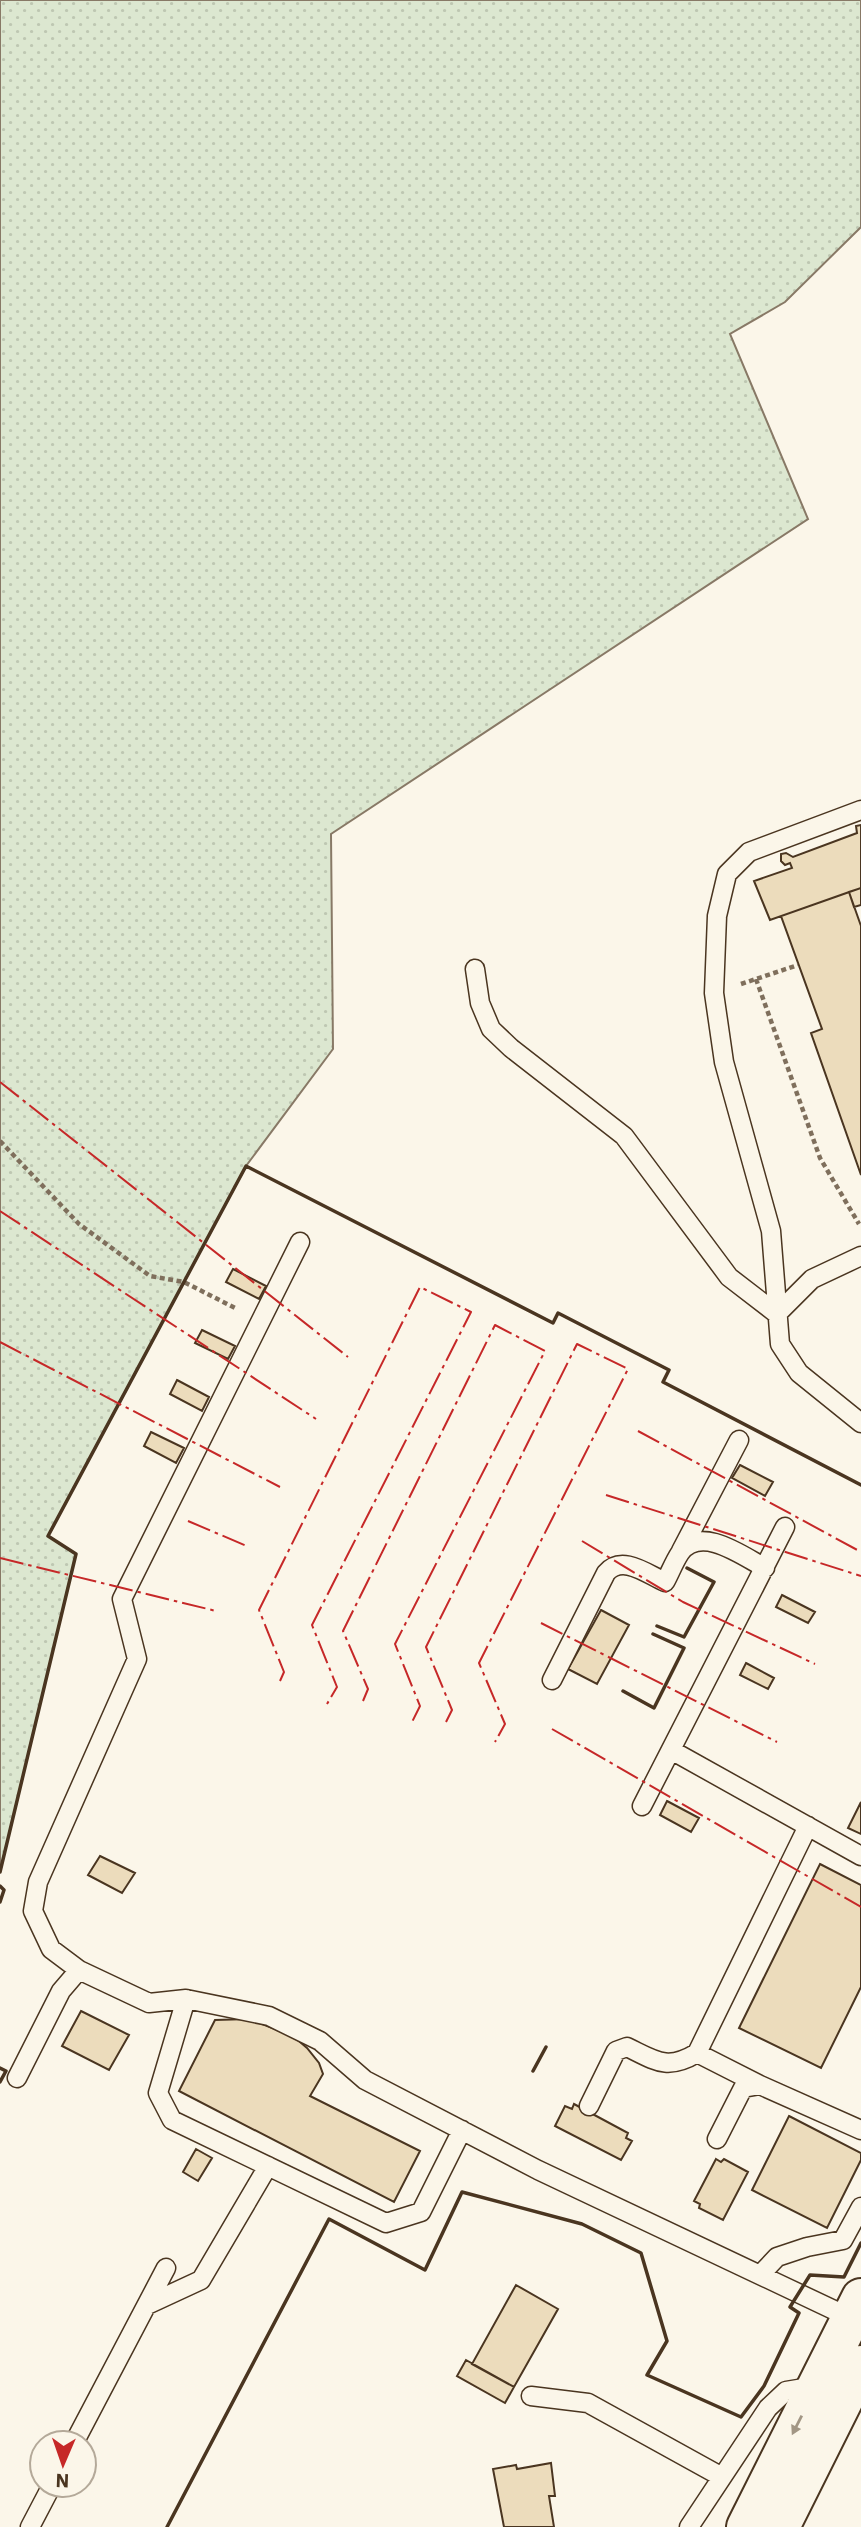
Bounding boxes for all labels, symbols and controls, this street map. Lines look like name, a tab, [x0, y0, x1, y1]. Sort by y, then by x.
one-way arrow	[792, 2415, 803, 2435]
north arrow	[28, 2429, 98, 2499]
text: N	[55, 2469, 70, 2493]

